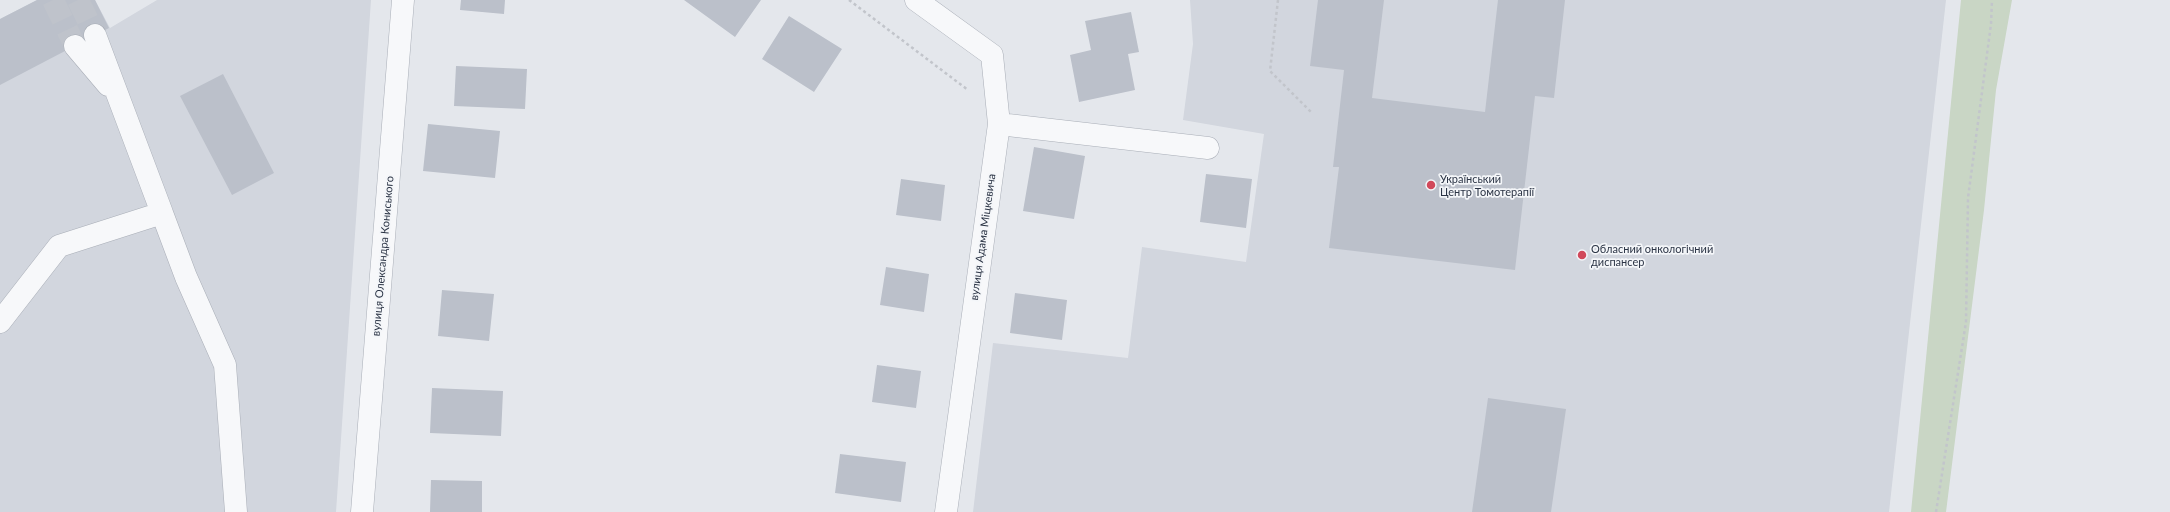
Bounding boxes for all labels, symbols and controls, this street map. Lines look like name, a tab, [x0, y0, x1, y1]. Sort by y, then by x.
place label: Український Центр Томотерапії	[1440, 172, 1534, 198]
street label: вулиця Адама Міцкевича	[968, 173, 998, 301]
street label: вулиця Олександра Кониського	[369, 175, 397, 337]
marker: Український Центр Томотерапії	[1425, 179, 1437, 191]
place label: Обласний онкологічний диспансер	[1591, 242, 1713, 268]
marker: Обласний онкологічний диспансер	[1576, 249, 1588, 261]

